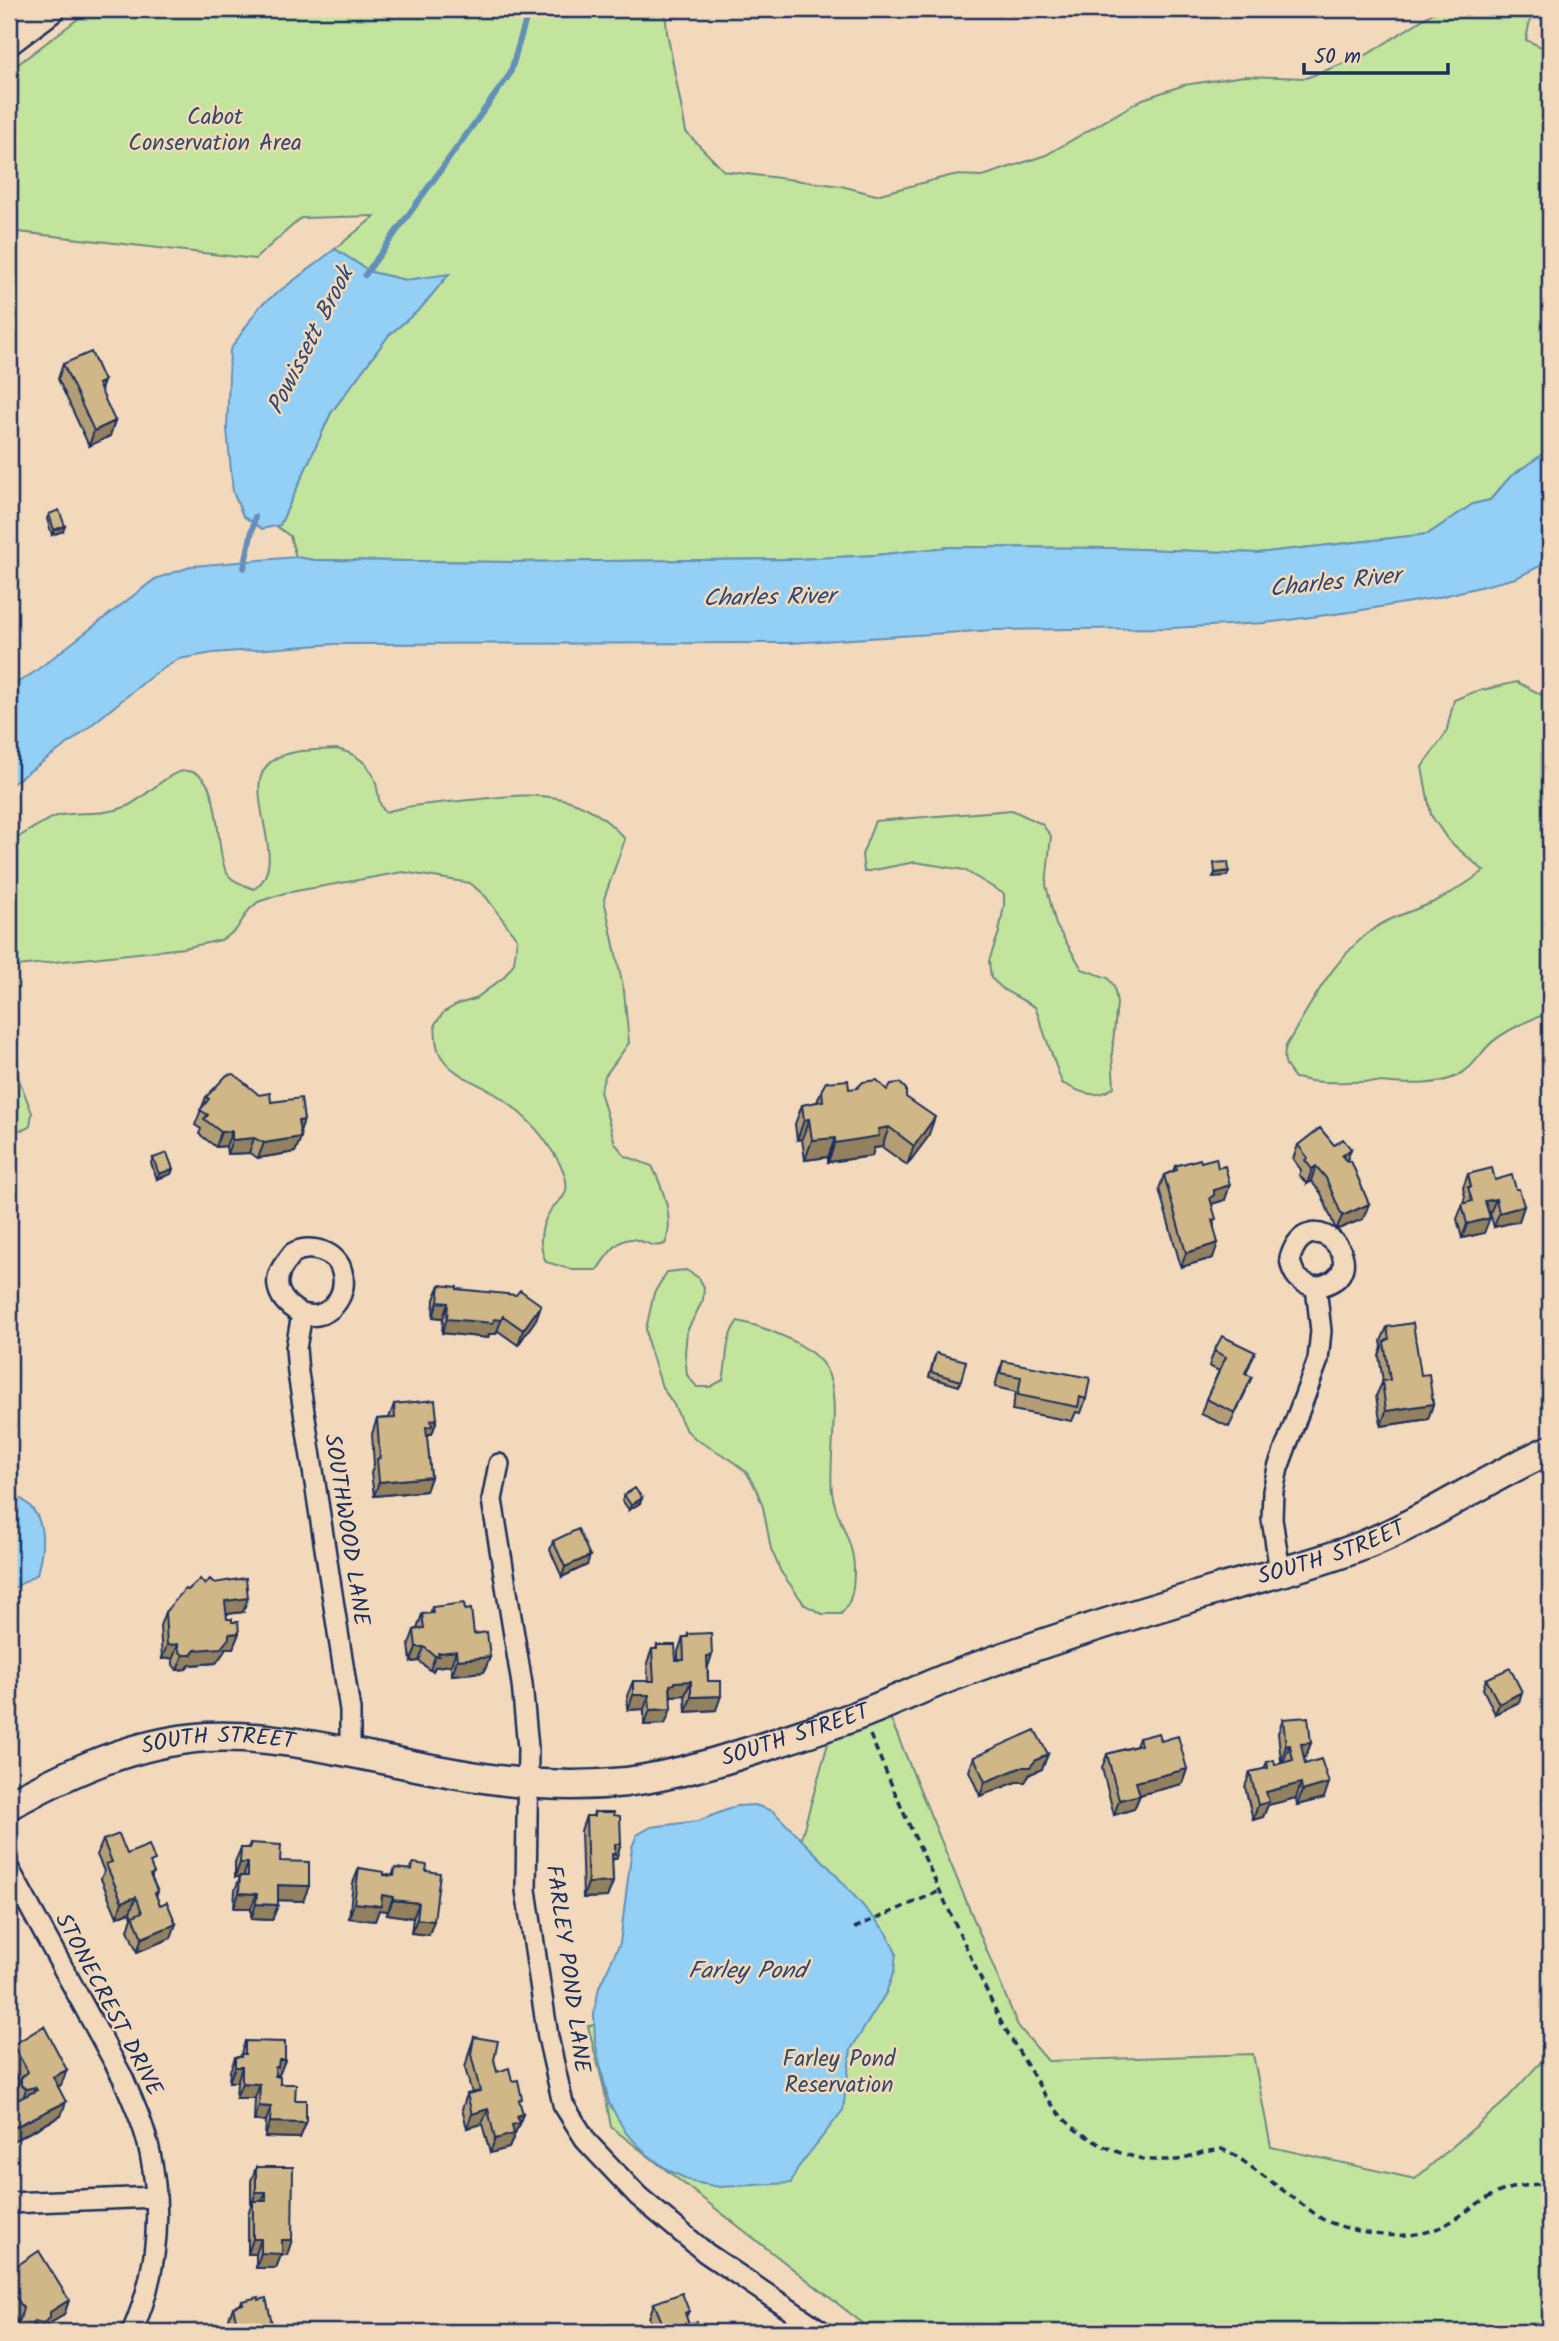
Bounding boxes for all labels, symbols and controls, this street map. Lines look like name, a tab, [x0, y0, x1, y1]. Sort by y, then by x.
scale bar	[1304, 32, 1447, 76]
text: 50 m	[1314, 41, 1361, 74]
park label: Cabot Conservation Area	[128, 100, 302, 162]
water label: Powissett Brook	[257, 257, 367, 422]
water label: Charles River	[1268, 556, 1407, 609]
water label: Charles River	[703, 577, 840, 619]
street label: SOUTHWOOD LANE	[313, 1432, 379, 1629]
street label: SOUTH STREET	[1254, 1510, 1413, 1596]
street label: SOUTH STREET	[717, 1694, 876, 1777]
street label: SOUTH STREET	[137, 1719, 299, 1766]
street label: FARLEY POND LANE	[535, 1863, 599, 2076]
street label: STONECREST DRIVE	[44, 1907, 172, 2104]
water label: Farley Pond	[688, 1952, 811, 1991]
park label: Farley Pond Reservation	[782, 2042, 896, 2104]

